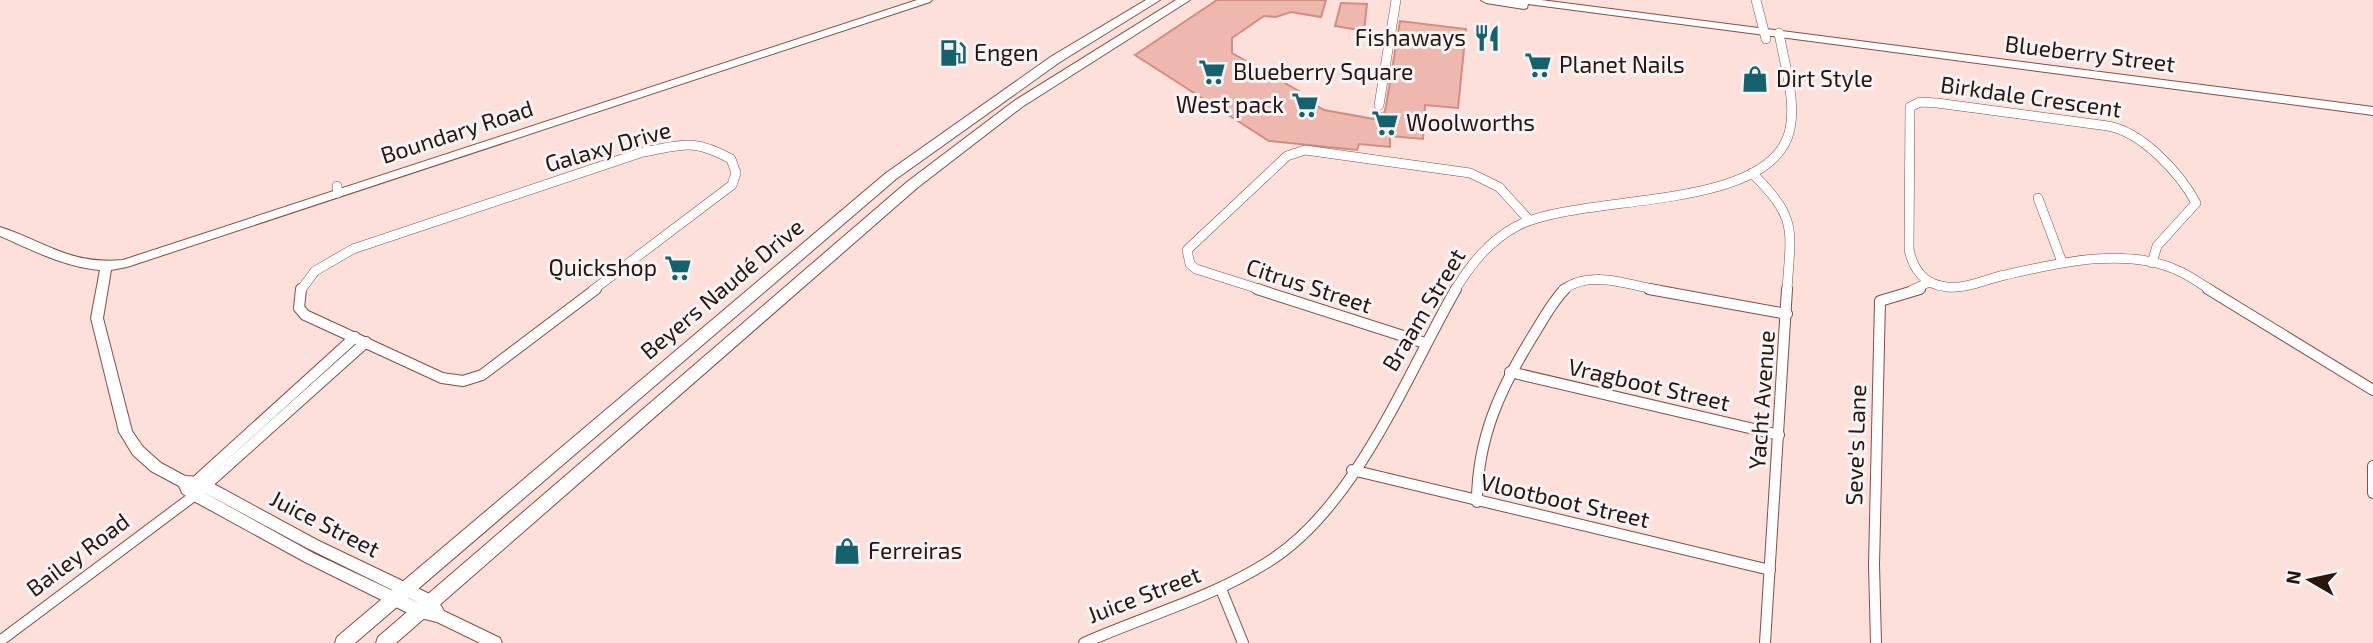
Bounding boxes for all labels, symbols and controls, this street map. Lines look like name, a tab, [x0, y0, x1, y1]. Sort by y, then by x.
place label: Fishaways	[1355, 23, 1466, 51]
restaurant icon: Fishaways	[1472, 23, 1502, 53]
street label: Blueberry Street	[2003, 29, 2177, 77]
fuel station icon: Engen	[938, 38, 968, 68]
place label: Engen	[974, 38, 1039, 66]
supermarket icon: Planet Nails	[1523, 50, 1553, 80]
place label: Planet Nails	[1559, 50, 1685, 78]
supermarket icon: Blueberry Square	[1197, 57, 1227, 87]
place label: Blueberry Square	[1233, 57, 1413, 85]
shop icon: Dirt Style	[1740, 64, 1770, 94]
place label: Dirt Style	[1776, 64, 1873, 92]
street label: Birkdale Crescent	[1939, 69, 2124, 123]
place label: West pack	[1176, 90, 1284, 118]
supermarket icon: West pack	[1290, 90, 1320, 120]
street label: Boundary Road	[377, 93, 536, 169]
supermarket icon: Woolworths	[1370, 108, 1400, 138]
place label: Woolworths	[1406, 108, 1535, 136]
street label: Galaxy Drive	[541, 115, 674, 177]
street label: Beyers Naudé Drive	[634, 212, 809, 365]
street label: Braam Street	[1376, 243, 1471, 376]
street label: Citrus Street	[1243, 252, 1376, 319]
place label: Quickshop	[548, 253, 657, 281]
supermarket icon: Quickshop	[663, 253, 693, 283]
street label: Yacht Avenue	[1742, 329, 1780, 470]
street label: Vragboot Street	[1566, 352, 1733, 416]
street label: Seve's Lane	[1839, 384, 1871, 506]
street label: Vlootboot Street	[1478, 467, 1653, 533]
street label: Juice Street	[266, 484, 385, 563]
street label: Bailey Road	[20, 506, 134, 602]
shop icon: Ferreiras	[832, 536, 862, 566]
place label: Ferreiras	[868, 536, 962, 564]
north arrow	[2275, 545, 2345, 615]
street label: Juice Street	[1083, 560, 1204, 628]
text: N	[2280, 569, 2305, 586]

